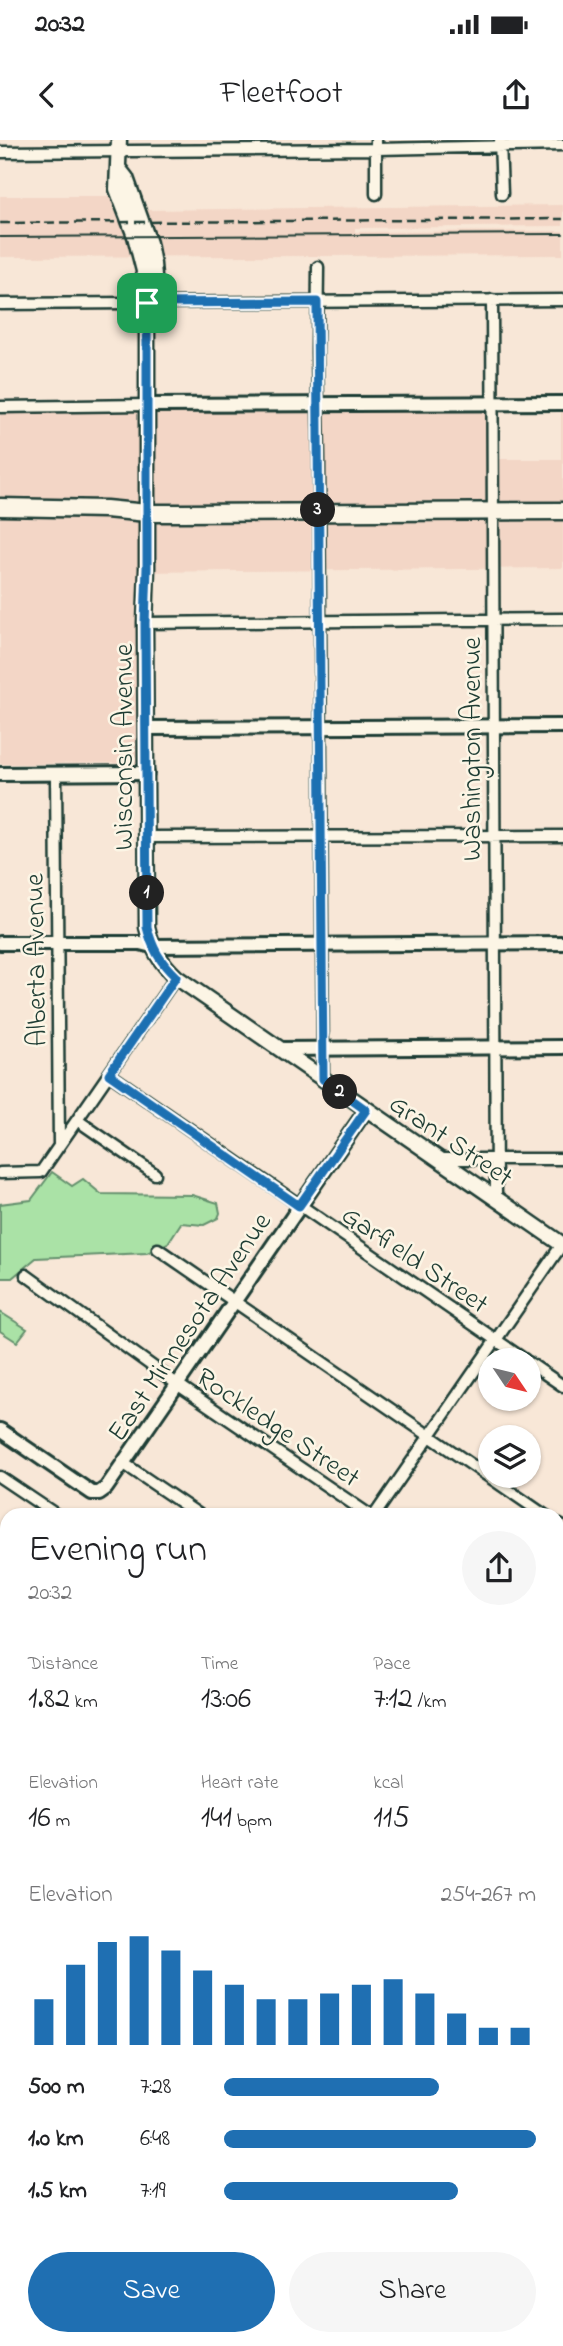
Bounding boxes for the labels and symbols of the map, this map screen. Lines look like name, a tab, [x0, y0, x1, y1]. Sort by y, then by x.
pin	[117, 273, 177, 333]
pin: 3	[300, 492, 336, 528]
street label: Washington Avenue	[453, 636, 494, 861]
street label: Wisconsin Avenue	[105, 643, 146, 851]
street label: Alberta Avenue	[15, 873, 60, 1047]
pin: 1	[130, 876, 164, 910]
pin: 2	[322, 1074, 358, 1110]
street label: Grant Street	[380, 1085, 520, 1199]
street label: Garfield Street	[332, 1196, 496, 1325]
street label: East Minnesota Avenue	[99, 1205, 283, 1451]
north arrow	[478, 1348, 541, 1410]
street label: Rockledge Street	[187, 1359, 367, 1499]

